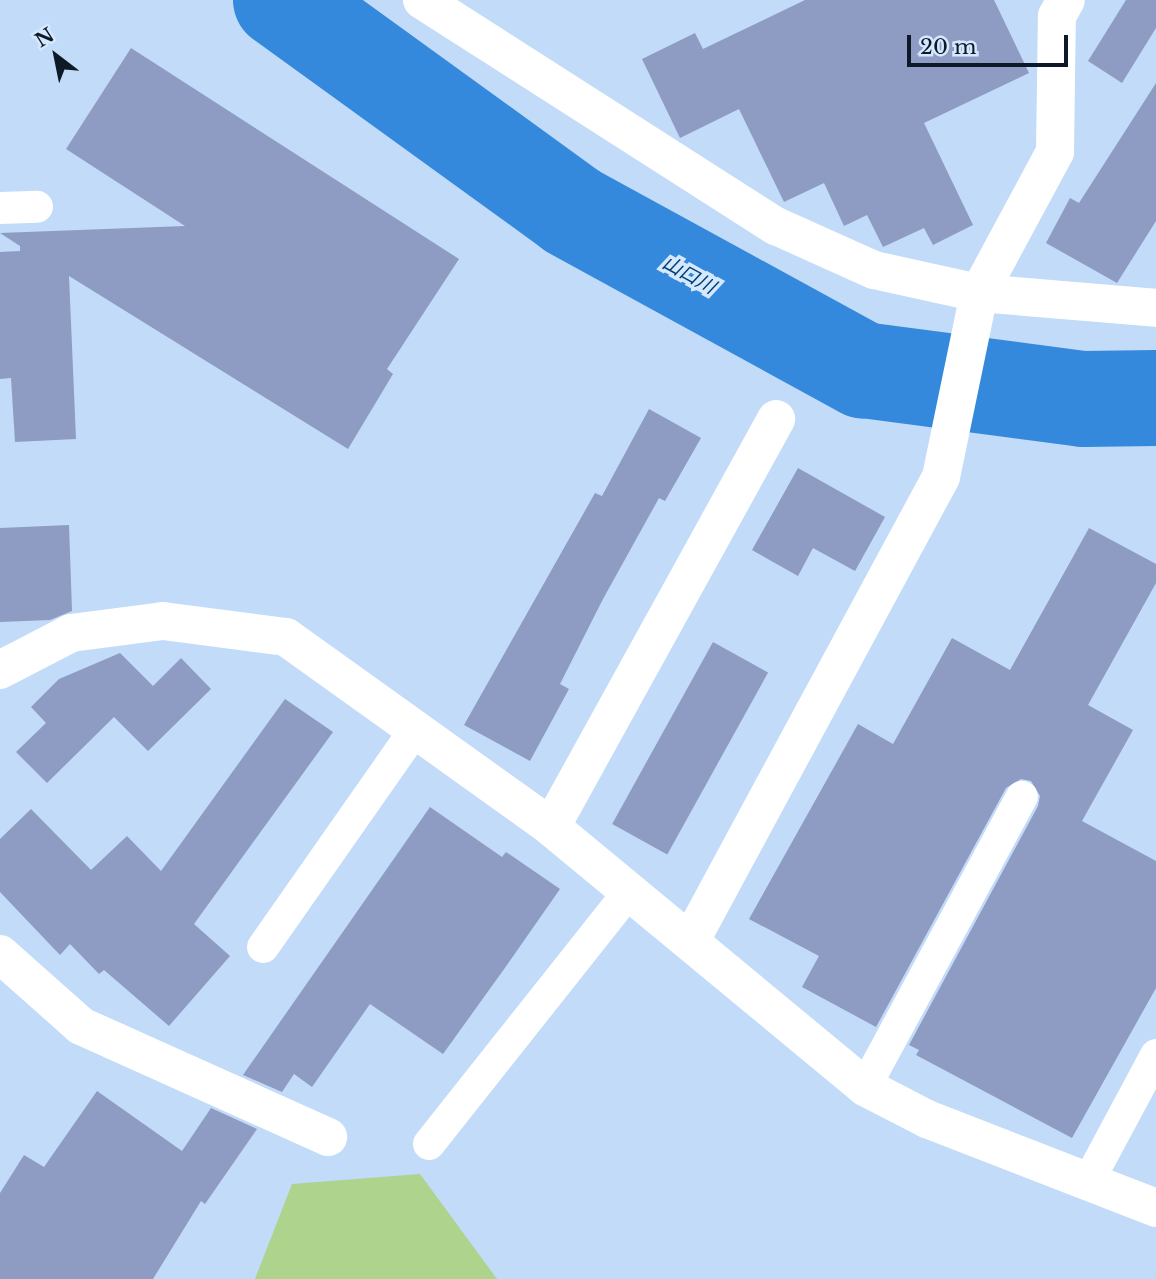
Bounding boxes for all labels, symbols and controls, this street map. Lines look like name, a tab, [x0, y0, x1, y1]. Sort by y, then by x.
north arrow	[21, 21, 91, 91]
scale bar	[911, 21, 1072, 65]
text: N	[31, 23, 58, 52]
text: 20 m	[920, 34, 977, 60]
water label: 山口川	[659, 251, 719, 299]

